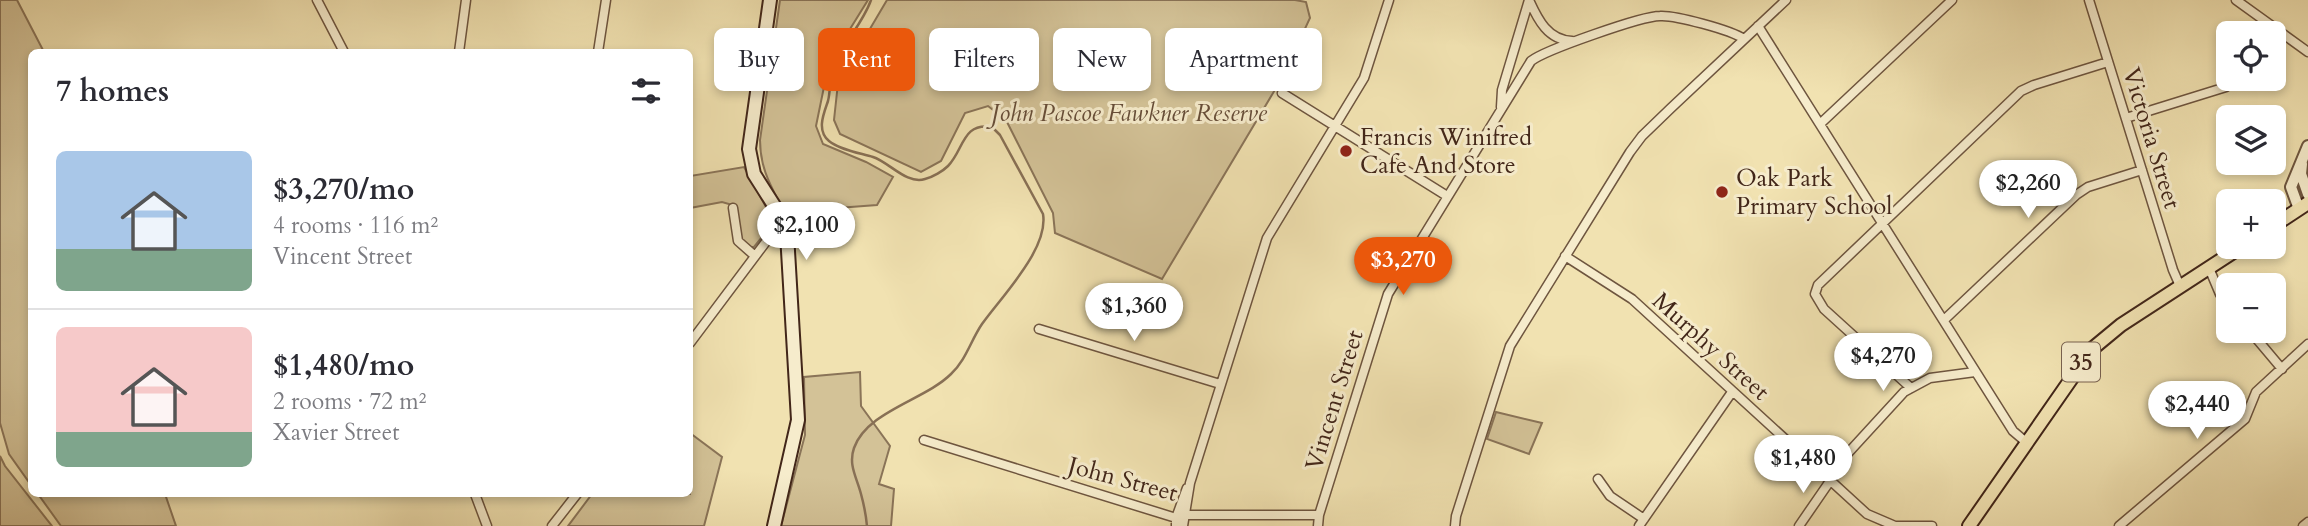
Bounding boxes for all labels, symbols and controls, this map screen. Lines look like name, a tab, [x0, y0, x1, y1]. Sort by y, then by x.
map controls	[2216, 21, 2286, 343]
button: locate	[2216, 21, 2286, 91]
chip: Buy	[714, 28, 804, 91]
chip: Rent	[818, 28, 915, 91]
chip: Filters	[929, 28, 1039, 91]
chip: New	[1053, 28, 1151, 91]
chip: Apartment	[1165, 28, 1322, 91]
street label: Victoria Street	[2114, 64, 2189, 213]
text: 7 homes	[56, 71, 169, 112]
icon: filters	[627, 72, 665, 110]
park label: John Pascoe Fawkner Reserve	[986, 97, 1268, 130]
button: layers	[2216, 105, 2286, 175]
place label: Francis Winifred Cafe And Store	[1360, 121, 1532, 182]
marker: Francis Winifred Cafe And Store	[1338, 143, 1354, 159]
pin: $2,260	[1971, 160, 2085, 220]
place label: Oak Park Primary School	[1736, 162, 1892, 223]
text: $2,260	[1995, 167, 2061, 198]
text: $3,270/mo	[273, 169, 414, 210]
icon: home	[112, 179, 196, 263]
marker: Oak Park Primary School	[1714, 184, 1730, 200]
button: +	[2216, 189, 2286, 259]
pin: $2,100	[749, 202, 863, 262]
text: $2,100	[773, 209, 839, 240]
text: 4 rooms · 116 m²	[273, 210, 438, 241]
pin: $3,270	[1346, 238, 1460, 297]
text: Vincent Street	[273, 241, 412, 272]
text: $3,270	[1370, 244, 1436, 275]
button: −	[2216, 273, 2286, 343]
pin: $1,360	[1077, 284, 1191, 343]
street label: Murphy Street	[1645, 285, 1777, 408]
text: $1,360	[1101, 290, 1167, 321]
street label: Vincent Street	[1297, 325, 1372, 474]
pin: $4,270	[1826, 334, 1940, 393]
text: $4,270	[1850, 340, 1916, 371]
road number: 35	[2062, 342, 2100, 382]
text: $1,480/mo	[273, 345, 414, 386]
icon: home	[112, 355, 196, 439]
pin: $2,440	[2140, 382, 2254, 441]
text: 2 rooms · 72 m²	[273, 386, 426, 417]
text: $2,440	[2164, 388, 2230, 419]
text: Xavier Street	[273, 417, 399, 448]
pin: $1,480	[1746, 435, 1860, 495]
text: $1,480	[1770, 442, 1836, 473]
street label: John Street	[1062, 448, 1182, 510]

